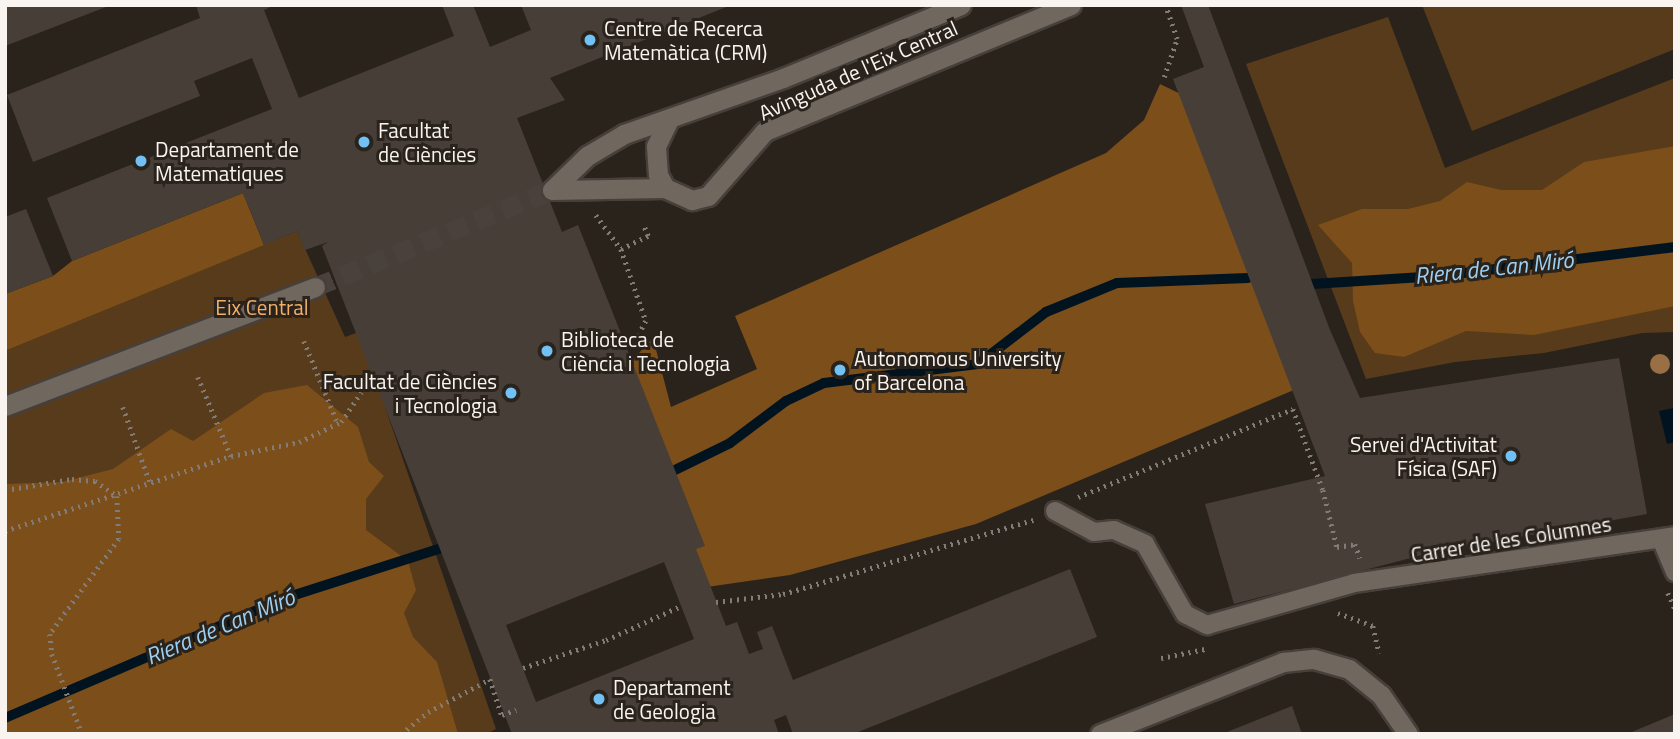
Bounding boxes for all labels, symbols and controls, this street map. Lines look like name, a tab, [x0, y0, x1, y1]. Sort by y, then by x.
place label: Centre de Recerca Matemàtica (CRM)	[604, 15, 767, 65]
street label: Avinguda de l'Eix Central	[755, 15, 961, 125]
marker: Centre de Recerca Matemàtica (CRM)	[582, 32, 598, 48]
place label: Facultat de Ciències	[378, 117, 476, 167]
marker: Facultat de Ciències	[356, 134, 372, 150]
place label: Departament de Matematiques	[155, 136, 299, 186]
marker: Departament de Matematiques	[133, 153, 149, 169]
water label: Riera de Can Miró	[1413, 246, 1575, 290]
park label: Eix Central	[215, 294, 309, 320]
place label: Biblioteca de Ciència i Tecnologia	[561, 326, 730, 376]
marker: Biblioteca de Ciència i Tecnologia	[539, 343, 555, 359]
place label: Autonomous University of Barcelona	[854, 345, 1062, 395]
marker: Autonomous University of Barcelona	[832, 362, 848, 378]
place label: Facultat de Ciències i Tecnologia	[323, 368, 497, 418]
marker: Facultat de Ciències i Tecnologia	[503, 385, 519, 401]
place label: Servei d'Activitat Física (SAF)	[1350, 431, 1497, 481]
marker: Servei d'Activitat Física (SAF)	[1503, 448, 1519, 464]
street label: Carrer de les Columnes	[1409, 511, 1613, 567]
water label: Riera de Can Miró	[141, 583, 299, 671]
place label: Departament de Geologia	[613, 674, 731, 724]
marker: Departament de Geologia	[591, 691, 607, 707]

